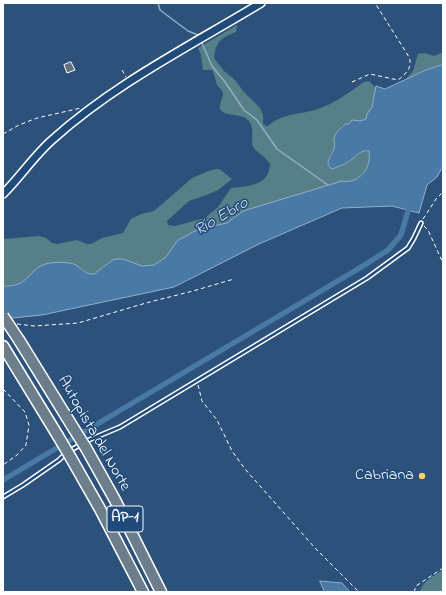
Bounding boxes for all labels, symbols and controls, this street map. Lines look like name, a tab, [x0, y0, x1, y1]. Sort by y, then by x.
water label: Río Ebro	[191, 194, 253, 242]
street label: Autopista del Norte	[52, 373, 134, 495]
place label: Cabriana	[355, 466, 414, 486]
marker: Cabriana	[417, 471, 427, 481]
road number: AP-1	[107, 506, 143, 532]

